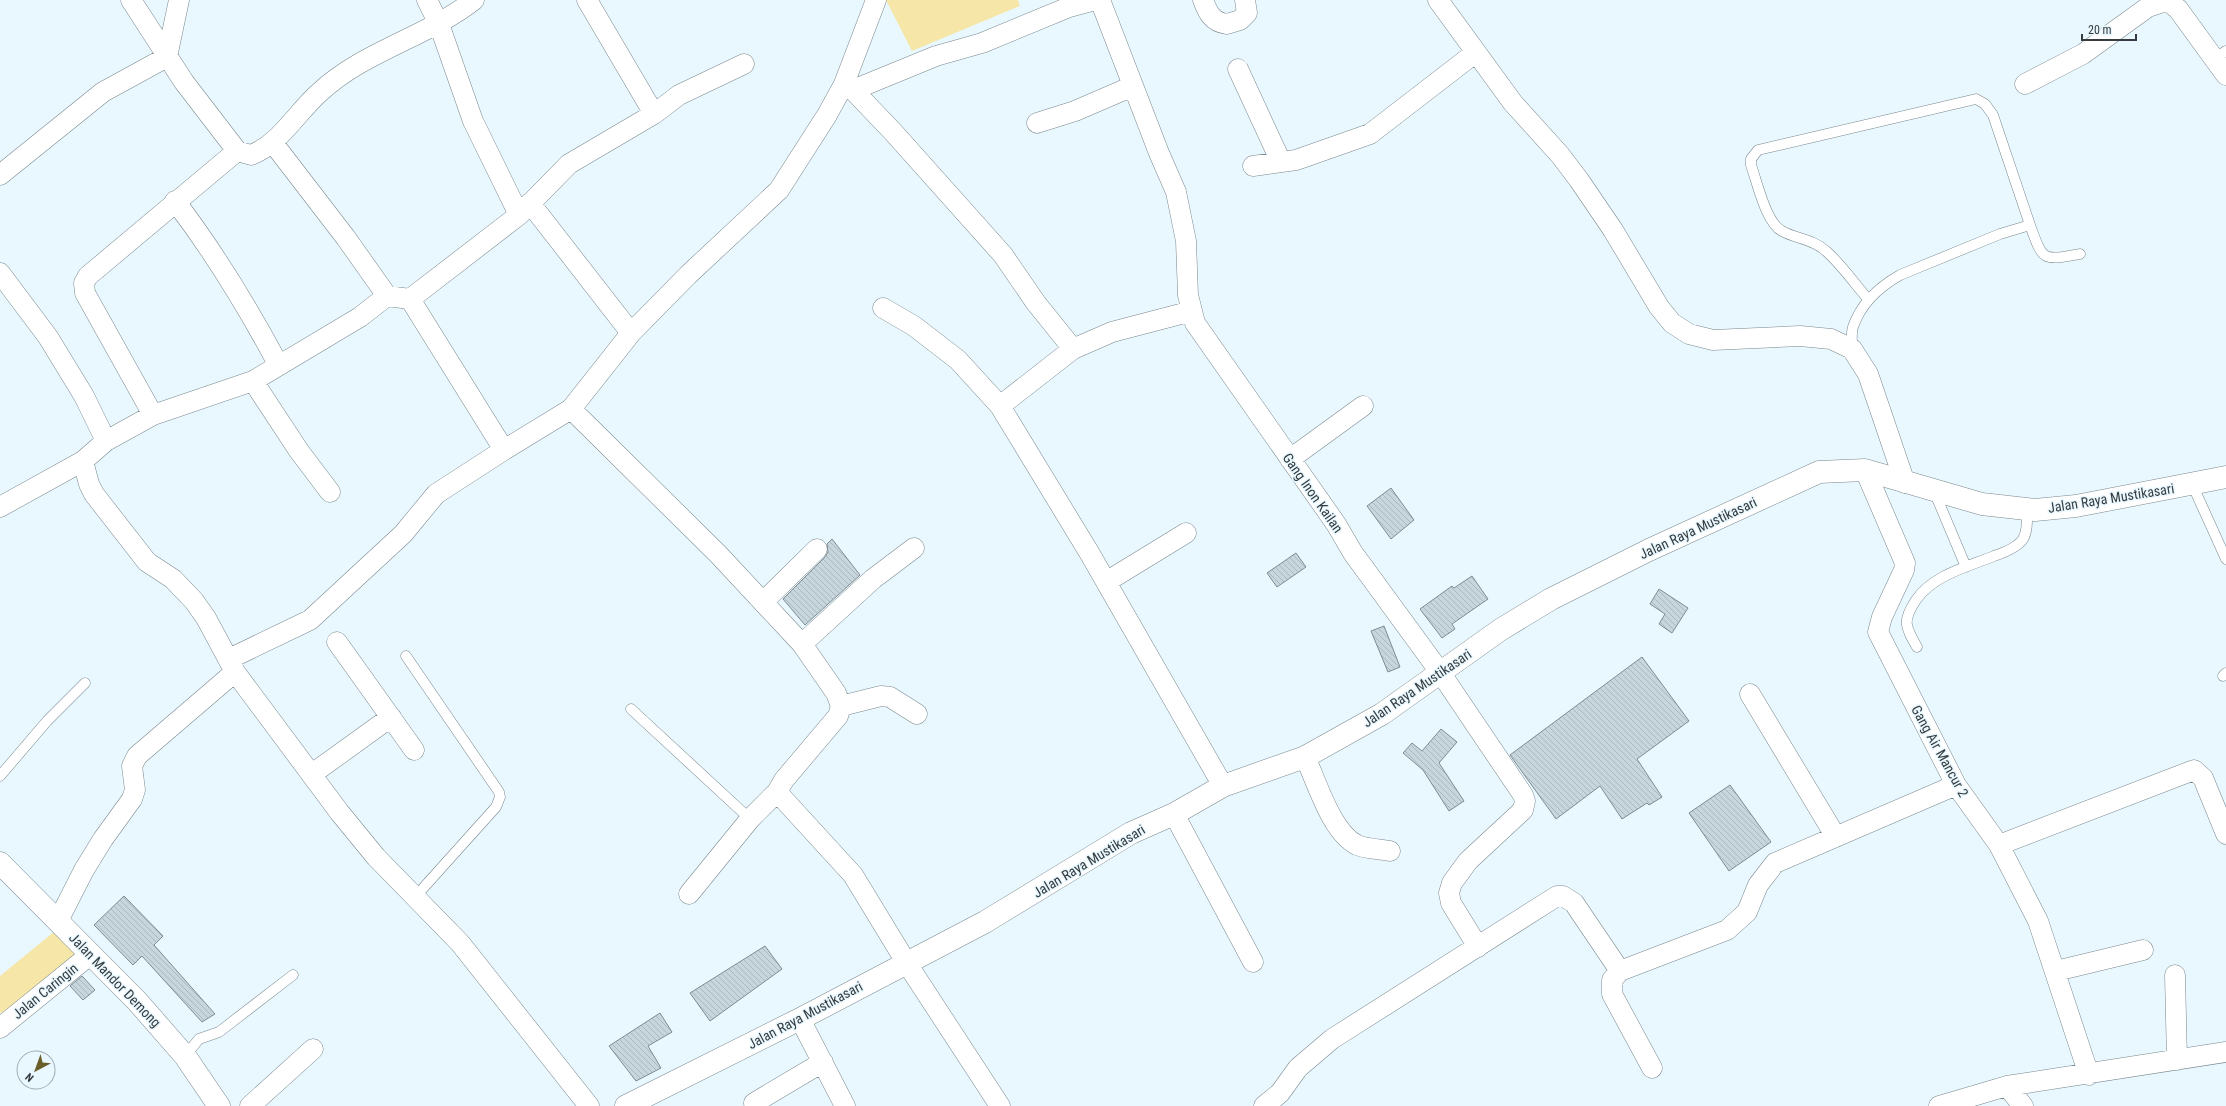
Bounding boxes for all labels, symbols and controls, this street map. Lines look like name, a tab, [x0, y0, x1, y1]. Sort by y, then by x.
scale bar	[2082, 16, 2136, 42]
text: 20 m	[2088, 23, 2112, 37]
street label: Gang Inon Kailan	[1280, 450, 1346, 536]
street label: Jalan Raya Mustikasari	[2047, 480, 2175, 516]
street label: Jalan Raya Mustikasari	[1637, 494, 1759, 562]
street label: Jalan Raya Mustikasari	[1360, 646, 1474, 730]
street label: Gang Air Mancur 2	[1908, 702, 1972, 800]
street label: Jalan Raya Mustikasari	[1030, 821, 1148, 901]
street label: Jalan Mandor Demong	[66, 930, 164, 1030]
street label: Jalan Caringin	[9, 960, 81, 1022]
street label: Jalan Raya Mustikasari	[745, 978, 865, 1052]
north arrow	[16, 1050, 56, 1090]
text: N	[23, 1070, 37, 1084]

